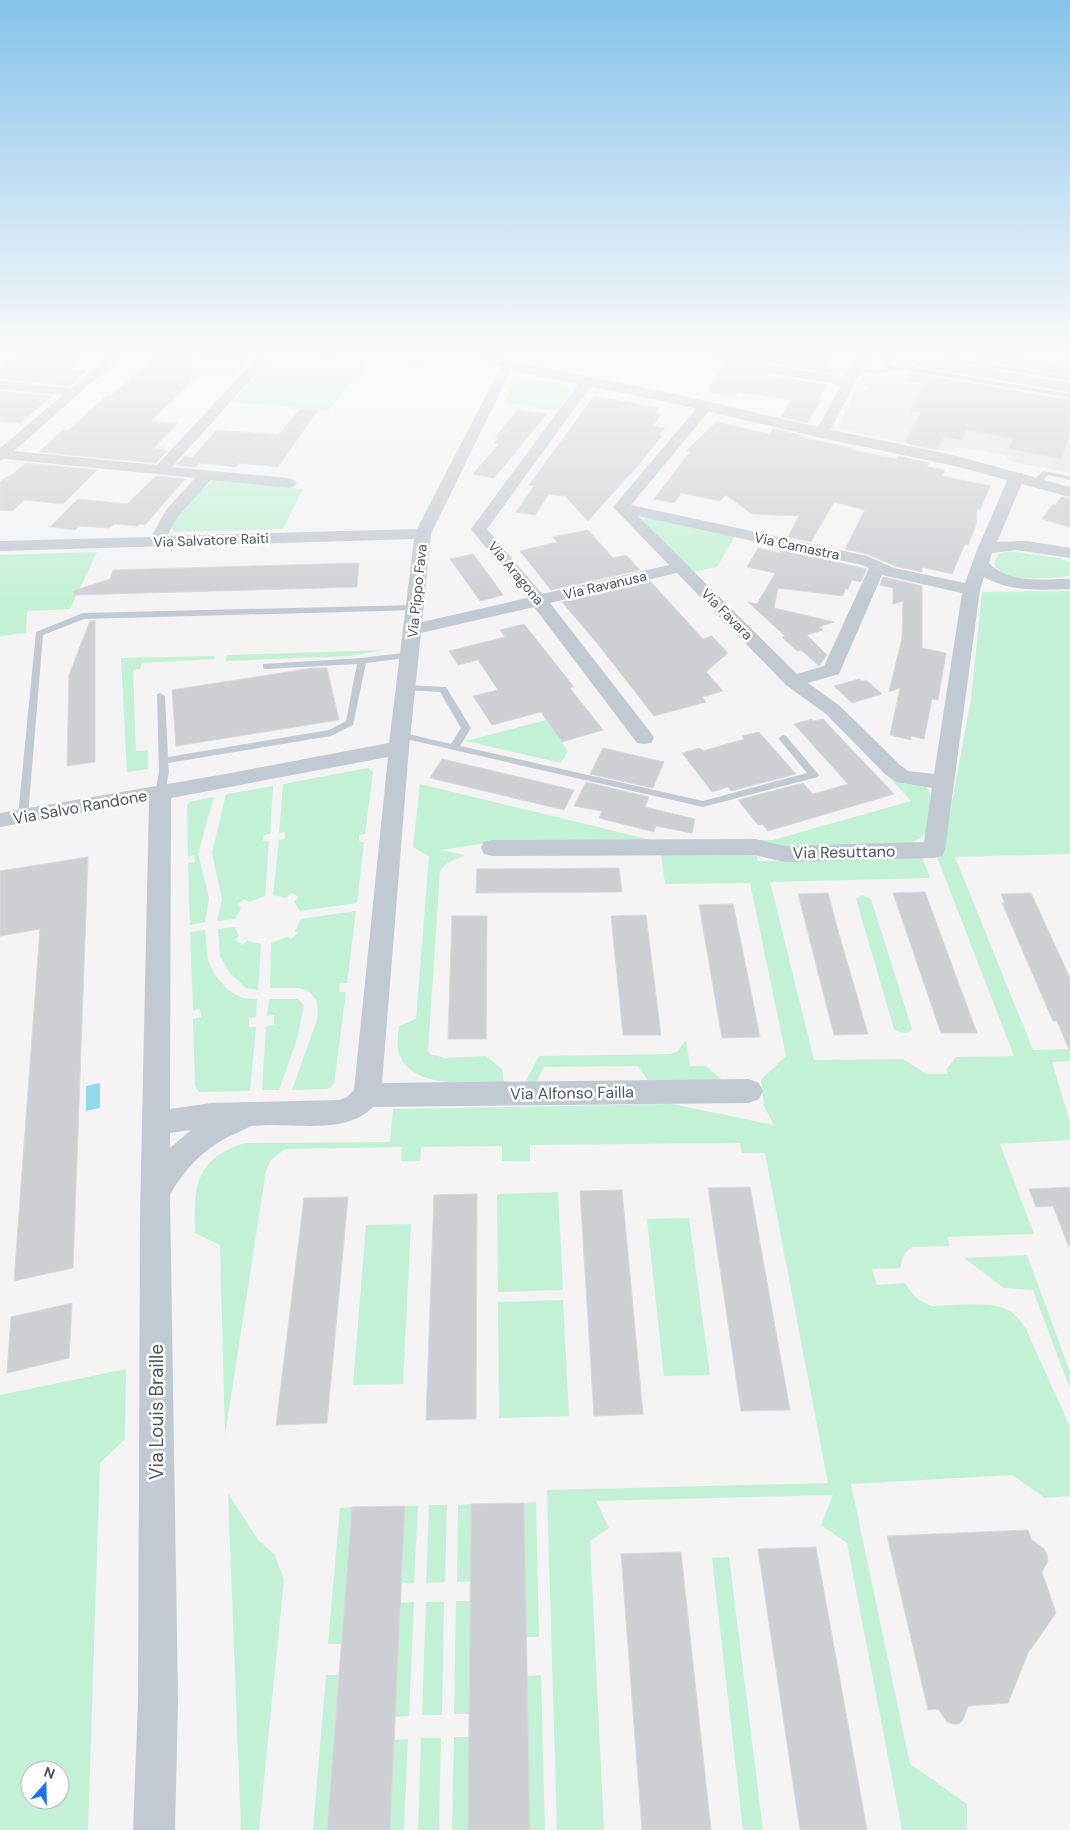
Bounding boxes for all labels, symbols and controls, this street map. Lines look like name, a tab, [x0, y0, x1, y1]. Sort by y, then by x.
street label: Via Camastra	[753, 528, 841, 564]
street label: Via Salvatore Raiti	[153, 529, 269, 551]
street label: Via Aragona	[484, 537, 548, 609]
street label: Via Pippo Fava	[403, 543, 431, 639]
street label: Via Ravanusa	[562, 567, 648, 603]
street label: Via Favara	[697, 584, 757, 644]
street label: Via Salvo Randone	[11, 785, 149, 829]
street label: Via Resuttano	[792, 841, 896, 863]
street label: Via Alfonso Failla	[510, 1081, 634, 1105]
street label: Via Louis Braille	[144, 1344, 169, 1480]
north arrow	[20, 1760, 70, 1810]
text: N	[42, 1763, 57, 1783]

